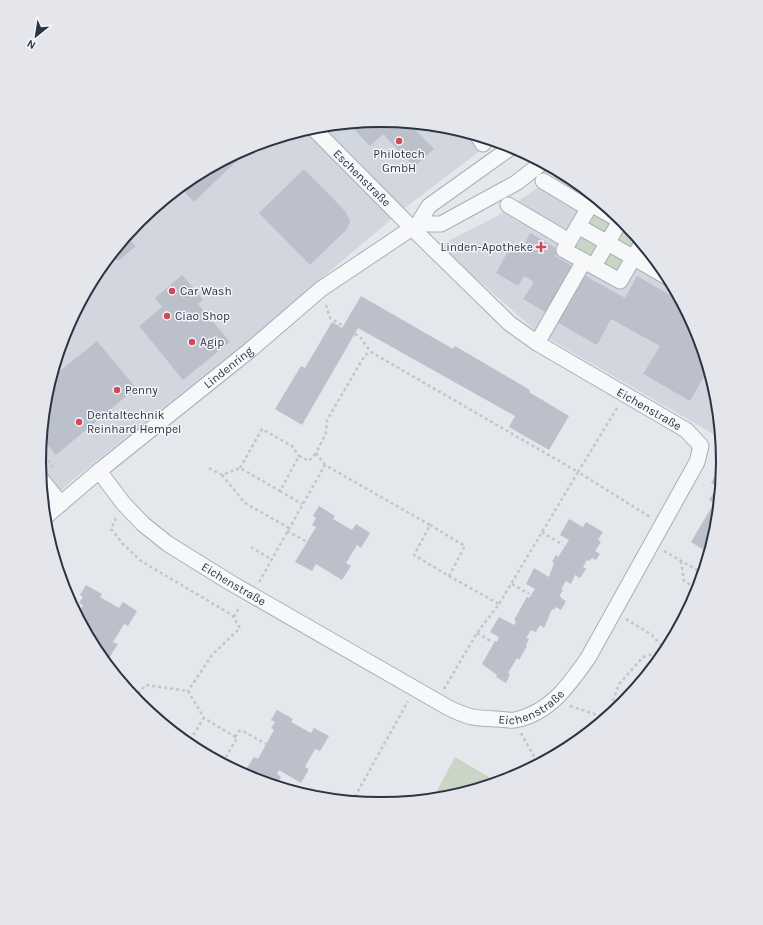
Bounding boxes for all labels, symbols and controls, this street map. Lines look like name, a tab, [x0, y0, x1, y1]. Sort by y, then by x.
north arrow	[16, 16, 56, 56]
text: N	[25, 37, 38, 52]
marker: Philotech GmbH	[394, 136, 404, 146]
street label: Eschenstraße	[330, 146, 394, 210]
place label: Philotech GmbH	[373, 147, 425, 175]
place label: Linden-Apotheke	[441, 240, 533, 254]
marker: Linden-Apotheke	[536, 242, 546, 252]
place label: Car Wash	[180, 284, 232, 298]
marker: Car Wash	[167, 286, 177, 296]
place label: Ciao Shop	[175, 309, 230, 323]
marker: Ciao Shop	[162, 311, 172, 321]
place label: Agip	[200, 335, 224, 349]
marker: Agip	[187, 337, 197, 347]
street label: Lindenring	[201, 343, 256, 391]
place label: Penny	[125, 383, 158, 397]
marker: Penny	[112, 385, 122, 395]
street label: Eichenstraße	[614, 385, 684, 433]
place label: Dentaltechnik Reinhard Hempel	[87, 408, 181, 436]
marker: Dentaltechnik Reinhard Hempel	[74, 417, 84, 427]
street label: Eichenstraße	[199, 559, 268, 609]
street label: Eichenstraße	[498, 687, 567, 727]

